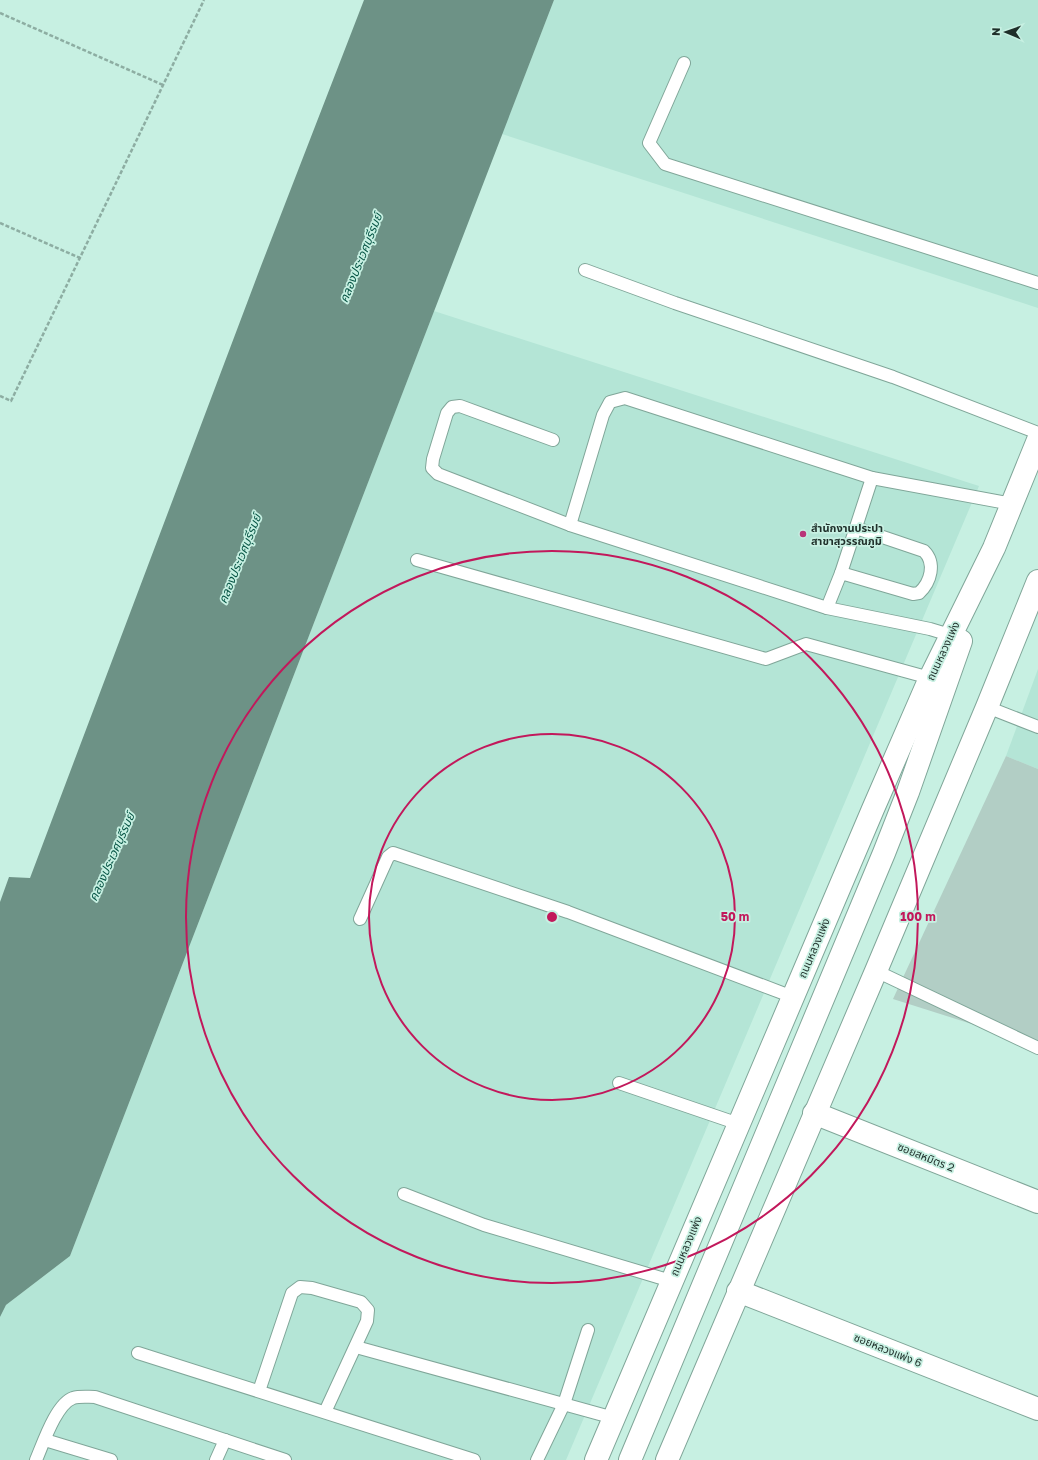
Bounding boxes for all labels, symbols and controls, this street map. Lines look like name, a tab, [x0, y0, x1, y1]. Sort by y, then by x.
north arrow	[986, 12, 1026, 52]
text: N	[989, 27, 1002, 36]
water label: คลองประเวศบุรีรมย์	[336, 209, 387, 305]
water label: คลองประเวศบุรีรมย์	[215, 510, 266, 606]
place label: สำนักงานประปา สาขาสุวรรณภูมิ	[811, 521, 883, 548]
marker: สำนักงานประปา สาขาสุวรรณภูมิ	[798, 529, 808, 539]
street label: ถนนหลวงแพ่ง	[923, 619, 962, 682]
water label: คลองประเวศบุรีรมย์	[85, 808, 139, 904]
text: 50 m	[721, 909, 749, 924]
text: 100 m	[900, 909, 936, 924]
centre of rings	[545, 910, 559, 924]
street label: ถนนหลวงแพ่ง	[795, 916, 832, 980]
street label: ซอยสหมิตร 2	[896, 1139, 956, 1174]
street label: ถนนหลวงแพ่ง	[667, 1214, 704, 1278]
street label: ซอยหลวงแพ่ง 6	[852, 1330, 924, 1369]

